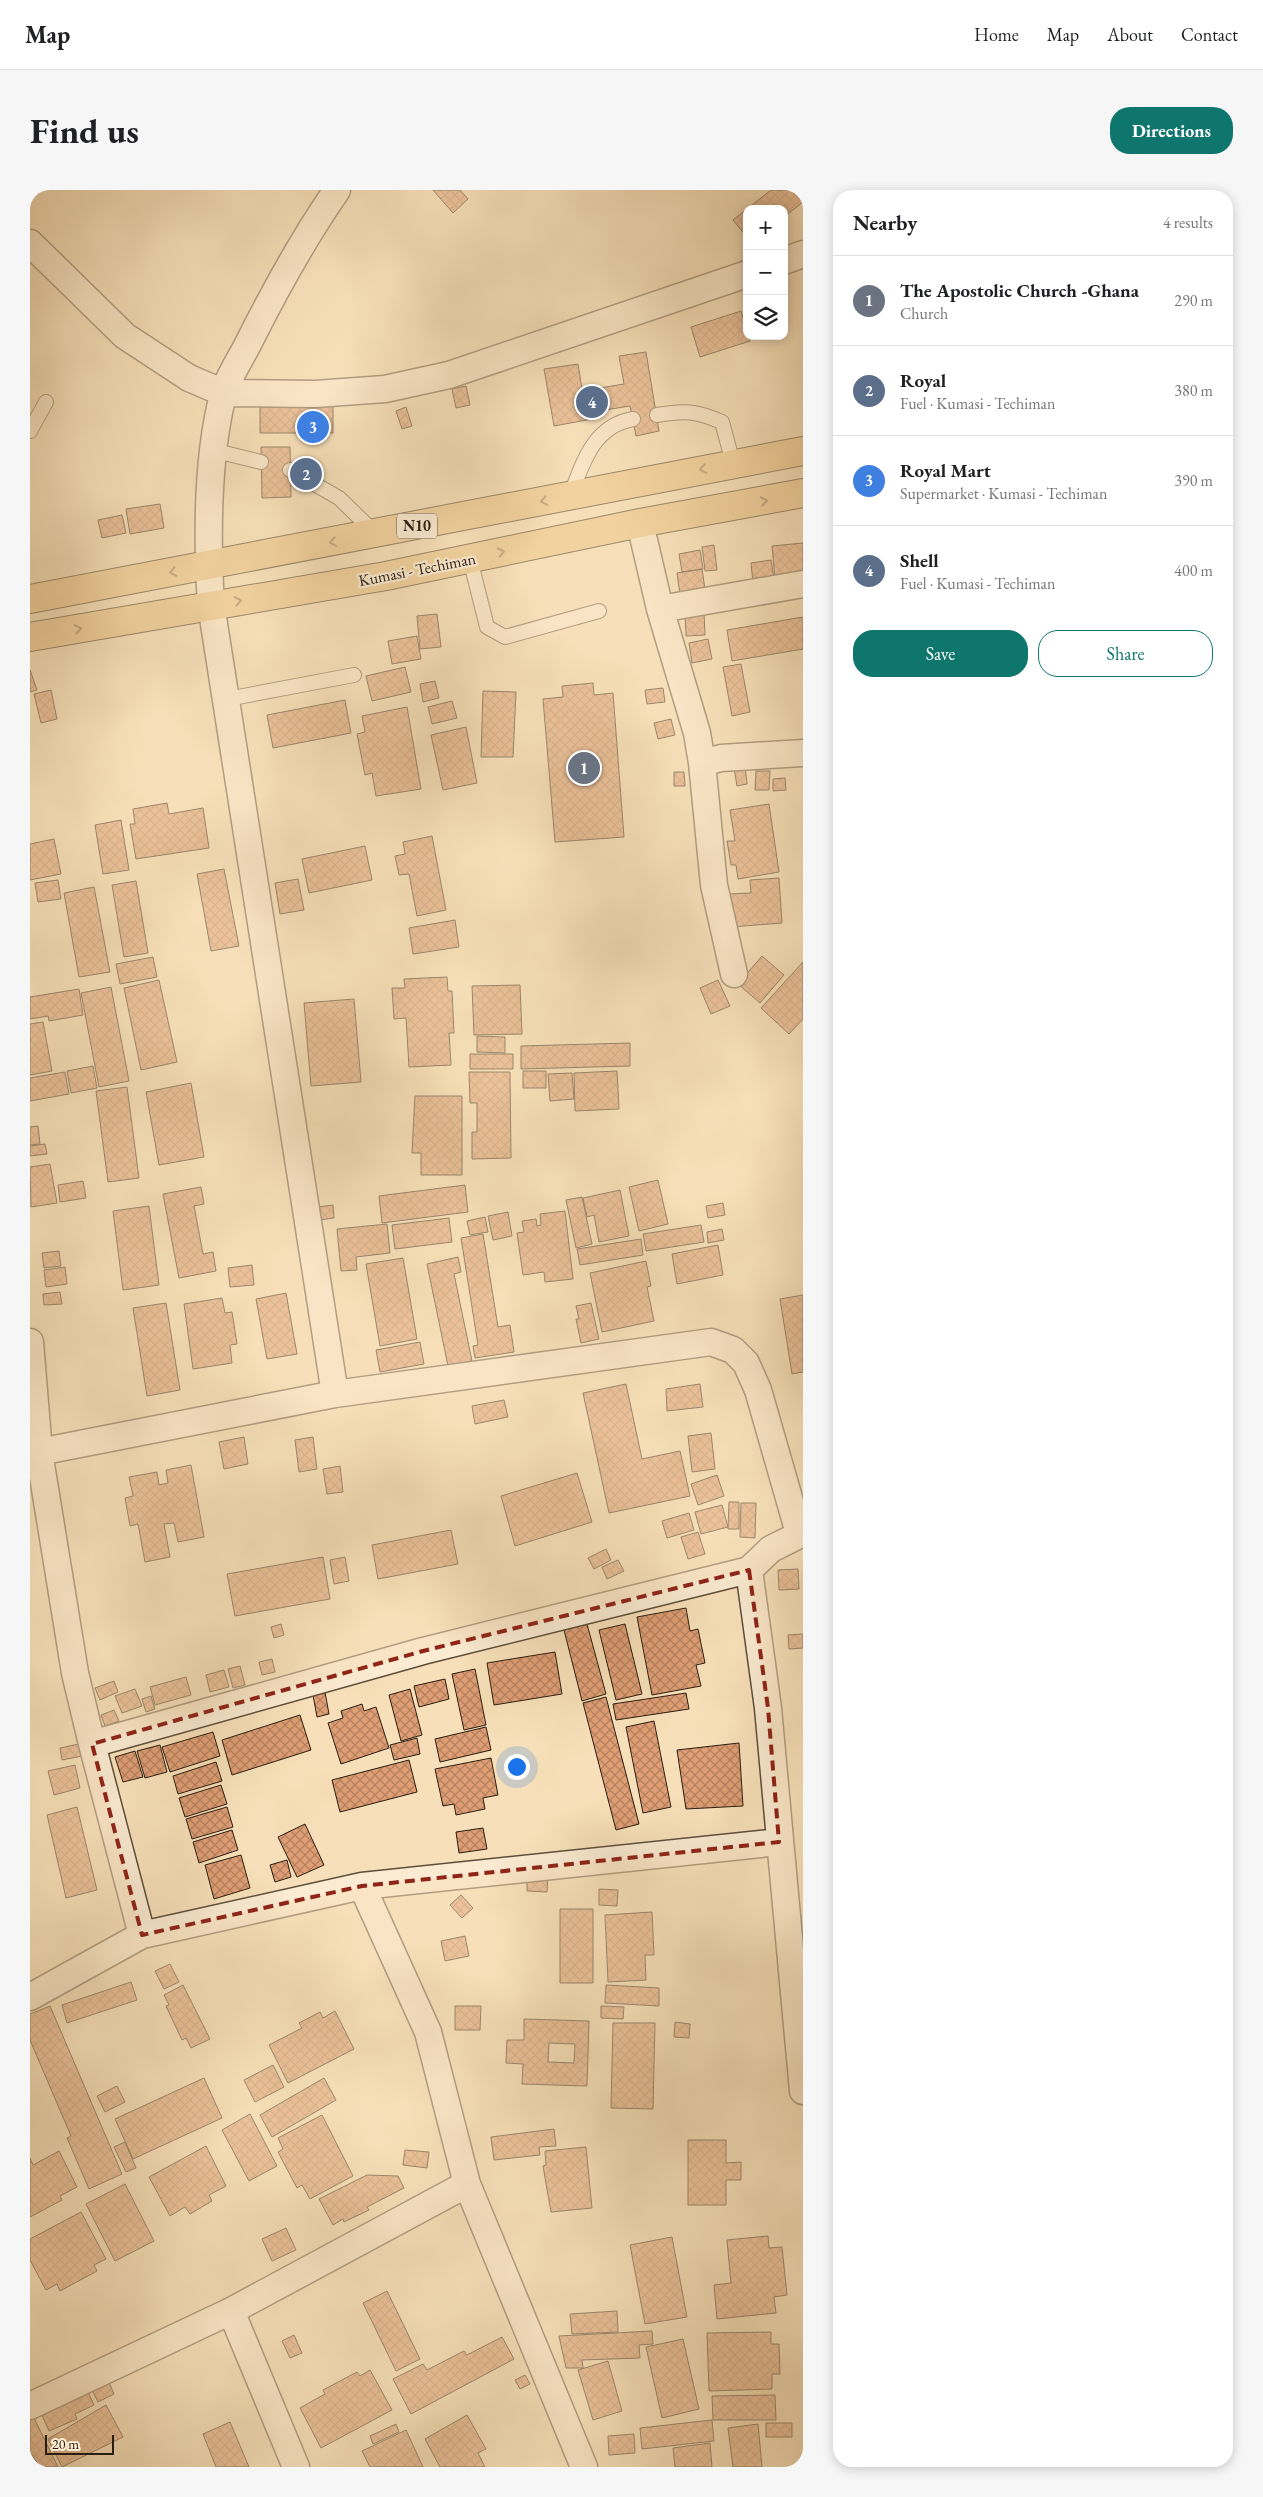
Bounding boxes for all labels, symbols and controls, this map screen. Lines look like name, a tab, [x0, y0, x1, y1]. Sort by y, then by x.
text: Map	[25, 19, 70, 50]
text: Home	[974, 23, 1019, 46]
text: Map	[1047, 23, 1079, 46]
text: About	[1107, 23, 1153, 46]
text: Contact	[1181, 23, 1238, 46]
button: Directions	[1110, 107, 1233, 154]
text: Find us	[30, 108, 139, 153]
map controls	[743, 205, 788, 340]
button: +	[743, 205, 788, 250]
text: Nearby	[853, 209, 917, 236]
text: 4 results	[1163, 212, 1213, 233]
button: −	[743, 250, 788, 295]
text: The Apostolic Church -Ghana	[900, 278, 1139, 303]
text: 1	[865, 290, 873, 311]
text: 290 m	[1174, 290, 1213, 311]
button: layers	[743, 295, 788, 340]
text: Church	[900, 303, 948, 324]
text: Royal	[900, 368, 946, 393]
text: 2	[865, 380, 873, 401]
text: 380 m	[1174, 380, 1213, 401]
pin: 4	[576, 383, 608, 421]
text: Fuel · Kumasi - Techiman	[900, 393, 1055, 414]
pin: 3	[297, 408, 329, 446]
pin: 2	[290, 455, 322, 493]
text: Royal Mart	[900, 458, 991, 483]
one-way arrow	[699, 463, 708, 474]
text: 3	[865, 470, 873, 491]
text: 390 m	[1174, 470, 1213, 491]
text: Supermarket · Kumasi - Techiman	[900, 483, 1107, 504]
one-way arrow	[540, 495, 548, 505]
one-way arrow	[759, 496, 768, 506]
road number: N10	[397, 514, 437, 538]
one-way arrow	[329, 536, 337, 546]
one-way arrow	[497, 547, 505, 558]
street label: Kumasi - Techiman	[357, 548, 478, 591]
text: Shell	[900, 548, 939, 573]
text: 4	[865, 560, 873, 581]
text: 400 m	[1174, 560, 1213, 581]
one-way arrow	[169, 566, 178, 577]
text: Fuel · Kumasi - Techiman	[900, 573, 1055, 594]
one-way arrow	[234, 596, 242, 606]
one-way arrow	[74, 624, 82, 634]
button: Save	[853, 630, 1028, 677]
button: Share	[1038, 630, 1213, 677]
pin: 1	[568, 749, 600, 787]
your location	[504, 1754, 530, 1780]
scale bar	[45, 2432, 114, 2455]
text: 20 m	[52, 2435, 79, 2453]

